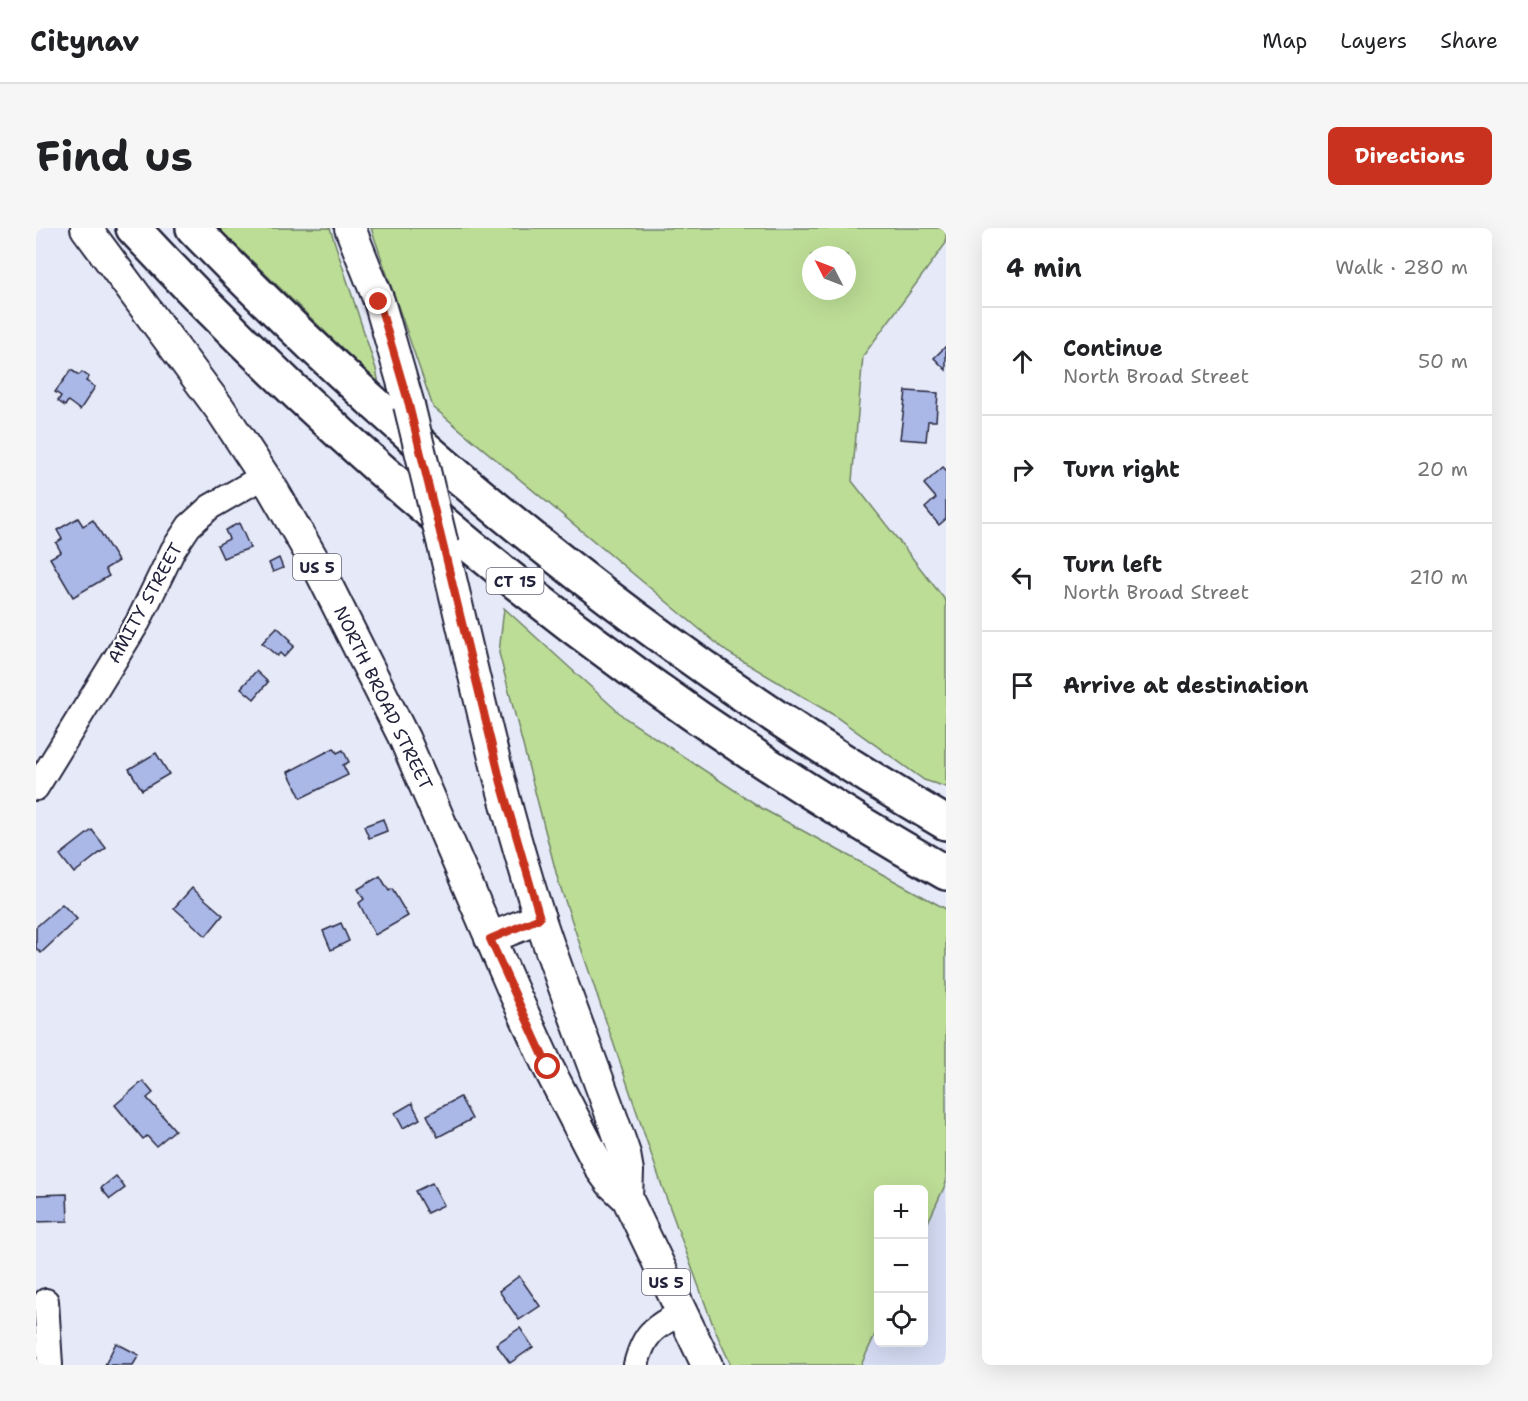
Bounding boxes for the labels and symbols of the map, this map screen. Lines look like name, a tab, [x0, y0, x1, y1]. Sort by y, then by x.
north arrow	[802, 246, 856, 300]
route end	[365, 288, 391, 314]
street label: AMITY STREET	[102, 538, 188, 668]
road number: US 5	[293, 554, 341, 580]
road number: CT 15	[486, 568, 544, 594]
street label: NORTH BROAD STREET	[328, 602, 438, 794]
route start	[534, 1053, 560, 1079]
road number: US 5	[642, 1269, 690, 1295]

